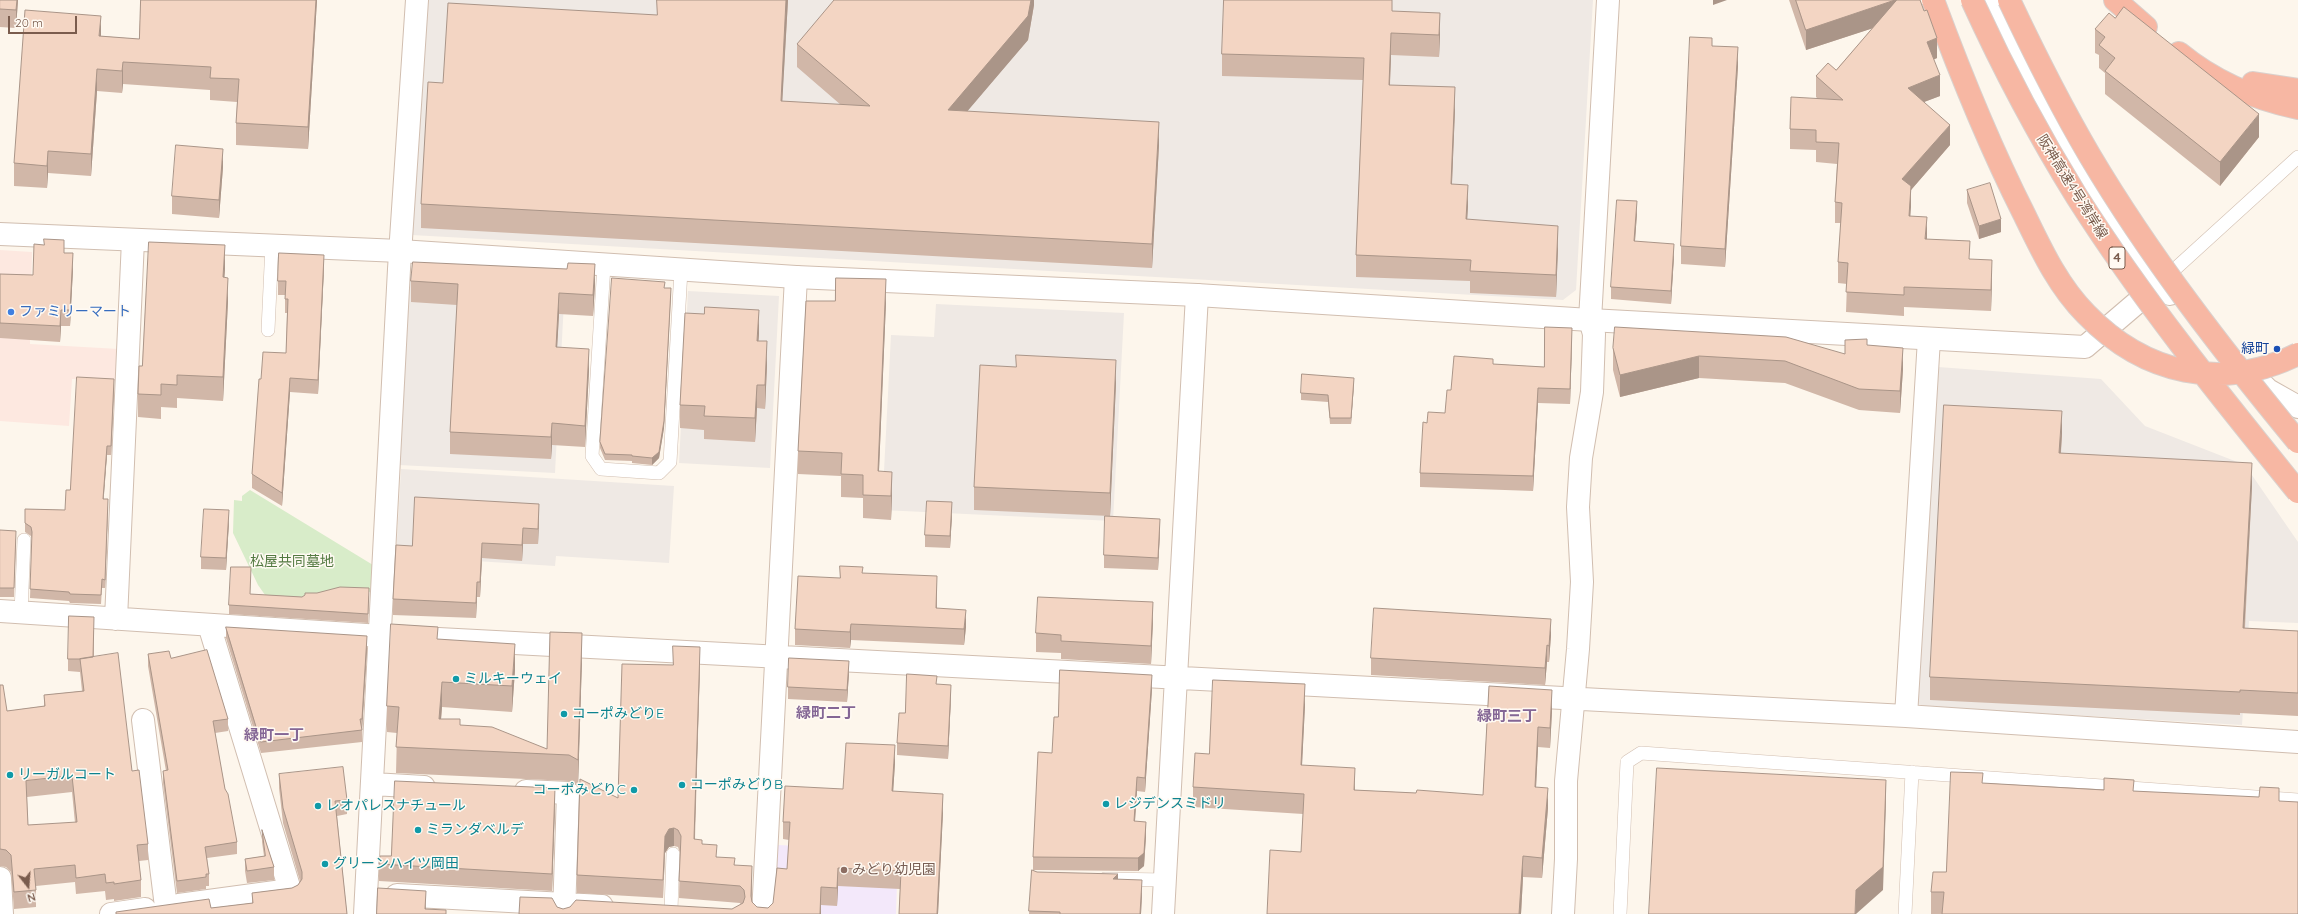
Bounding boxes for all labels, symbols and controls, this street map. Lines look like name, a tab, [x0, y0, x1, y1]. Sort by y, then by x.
scale bar	[10, 8, 79, 34]
text: 20 m	[15, 15, 43, 30]
street label: 阪神高速4号湾岸線	[2033, 132, 2111, 242]
road number: 4	[2109, 247, 2125, 269]
place label: ファミリーマート	[19, 304, 131, 320]
marker: ファミリーマート	[6, 307, 16, 317]
place label: 緑町	[2241, 341, 2269, 357]
marker: 緑町	[2272, 344, 2282, 354]
park label: 松屋共同墓地	[250, 554, 334, 570]
place label: ミルキーウェイ	[464, 671, 562, 687]
marker: ミルキーウェイ	[451, 674, 461, 684]
district label: 緑町二丁	[796, 704, 856, 722]
place label: コーポみどりE	[572, 706, 664, 722]
district label: 緑町三丁	[1477, 707, 1537, 725]
marker: コーポみどりE	[559, 709, 569, 719]
district label: 緑町一丁	[244, 726, 304, 744]
place label: リーガルコート	[18, 767, 116, 783]
marker: リーガルコート	[5, 770, 15, 780]
place label: コーポみどりB	[690, 777, 783, 793]
marker: コーポみどりB	[677, 780, 687, 790]
place label: コーポみどりC	[533, 782, 626, 798]
marker: コーポみどりC	[629, 785, 639, 795]
place label: レジデンスミドリ	[1114, 796, 1226, 812]
place label: レオパレスナチュール	[326, 798, 466, 814]
marker: レジデンスミドリ	[1101, 799, 1111, 809]
marker: レオパレスナチュール	[313, 801, 323, 811]
place label: ミランダベルデ	[426, 822, 524, 838]
marker: ミランダベルデ	[413, 825, 423, 835]
place label: グリーンハイツ岡田	[333, 856, 459, 872]
marker: グリーンハイツ岡田	[320, 859, 330, 869]
place label: みどり幼児園	[852, 862, 936, 878]
marker: みどり幼児園	[839, 865, 849, 875]
north arrow	[8, 866, 48, 906]
text: N	[26, 890, 37, 905]

